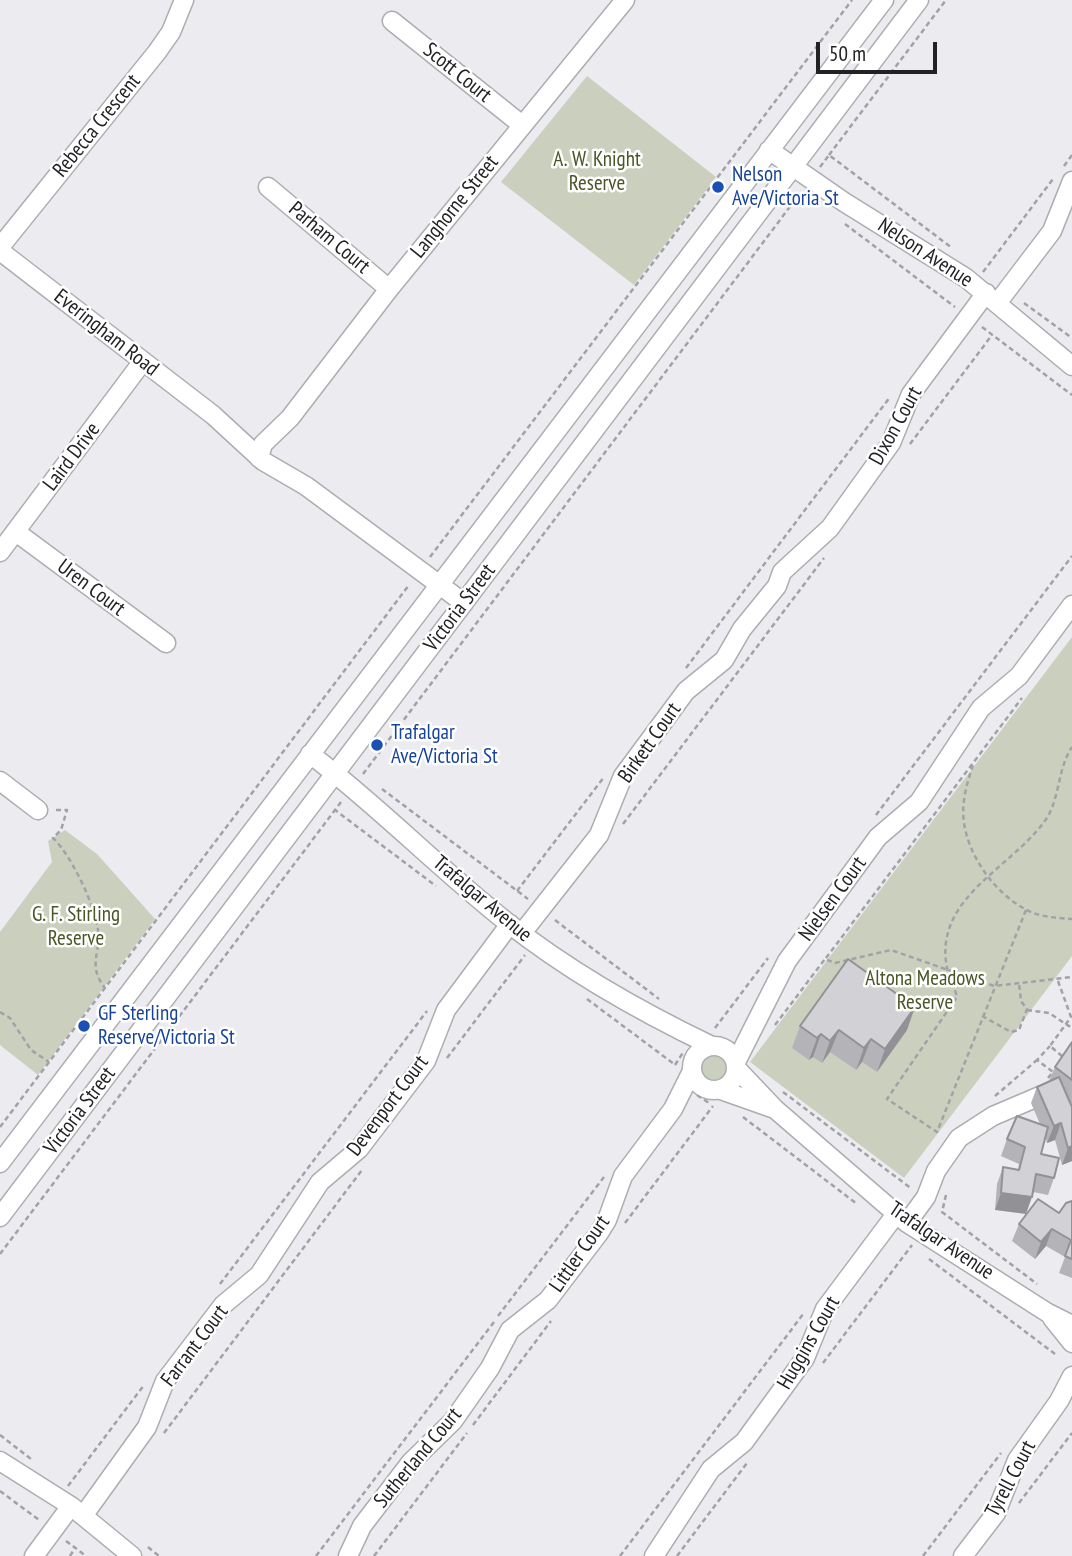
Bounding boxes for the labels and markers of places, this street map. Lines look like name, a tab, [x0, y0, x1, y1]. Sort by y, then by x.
place label: Nelson Ave/Victoria St	[732, 162, 839, 212]
marker: Nelson Ave/Victoria St	[710, 179, 726, 195]
place label: Trafalgar Ave/Victoria St	[391, 720, 498, 770]
marker: Trafalgar Ave/Victoria St	[369, 737, 385, 753]
place label: GF Sterling Reserve/Victoria St	[98, 1001, 235, 1051]
marker: GF Sterling Reserve/Victoria St	[76, 1018, 92, 1034]

